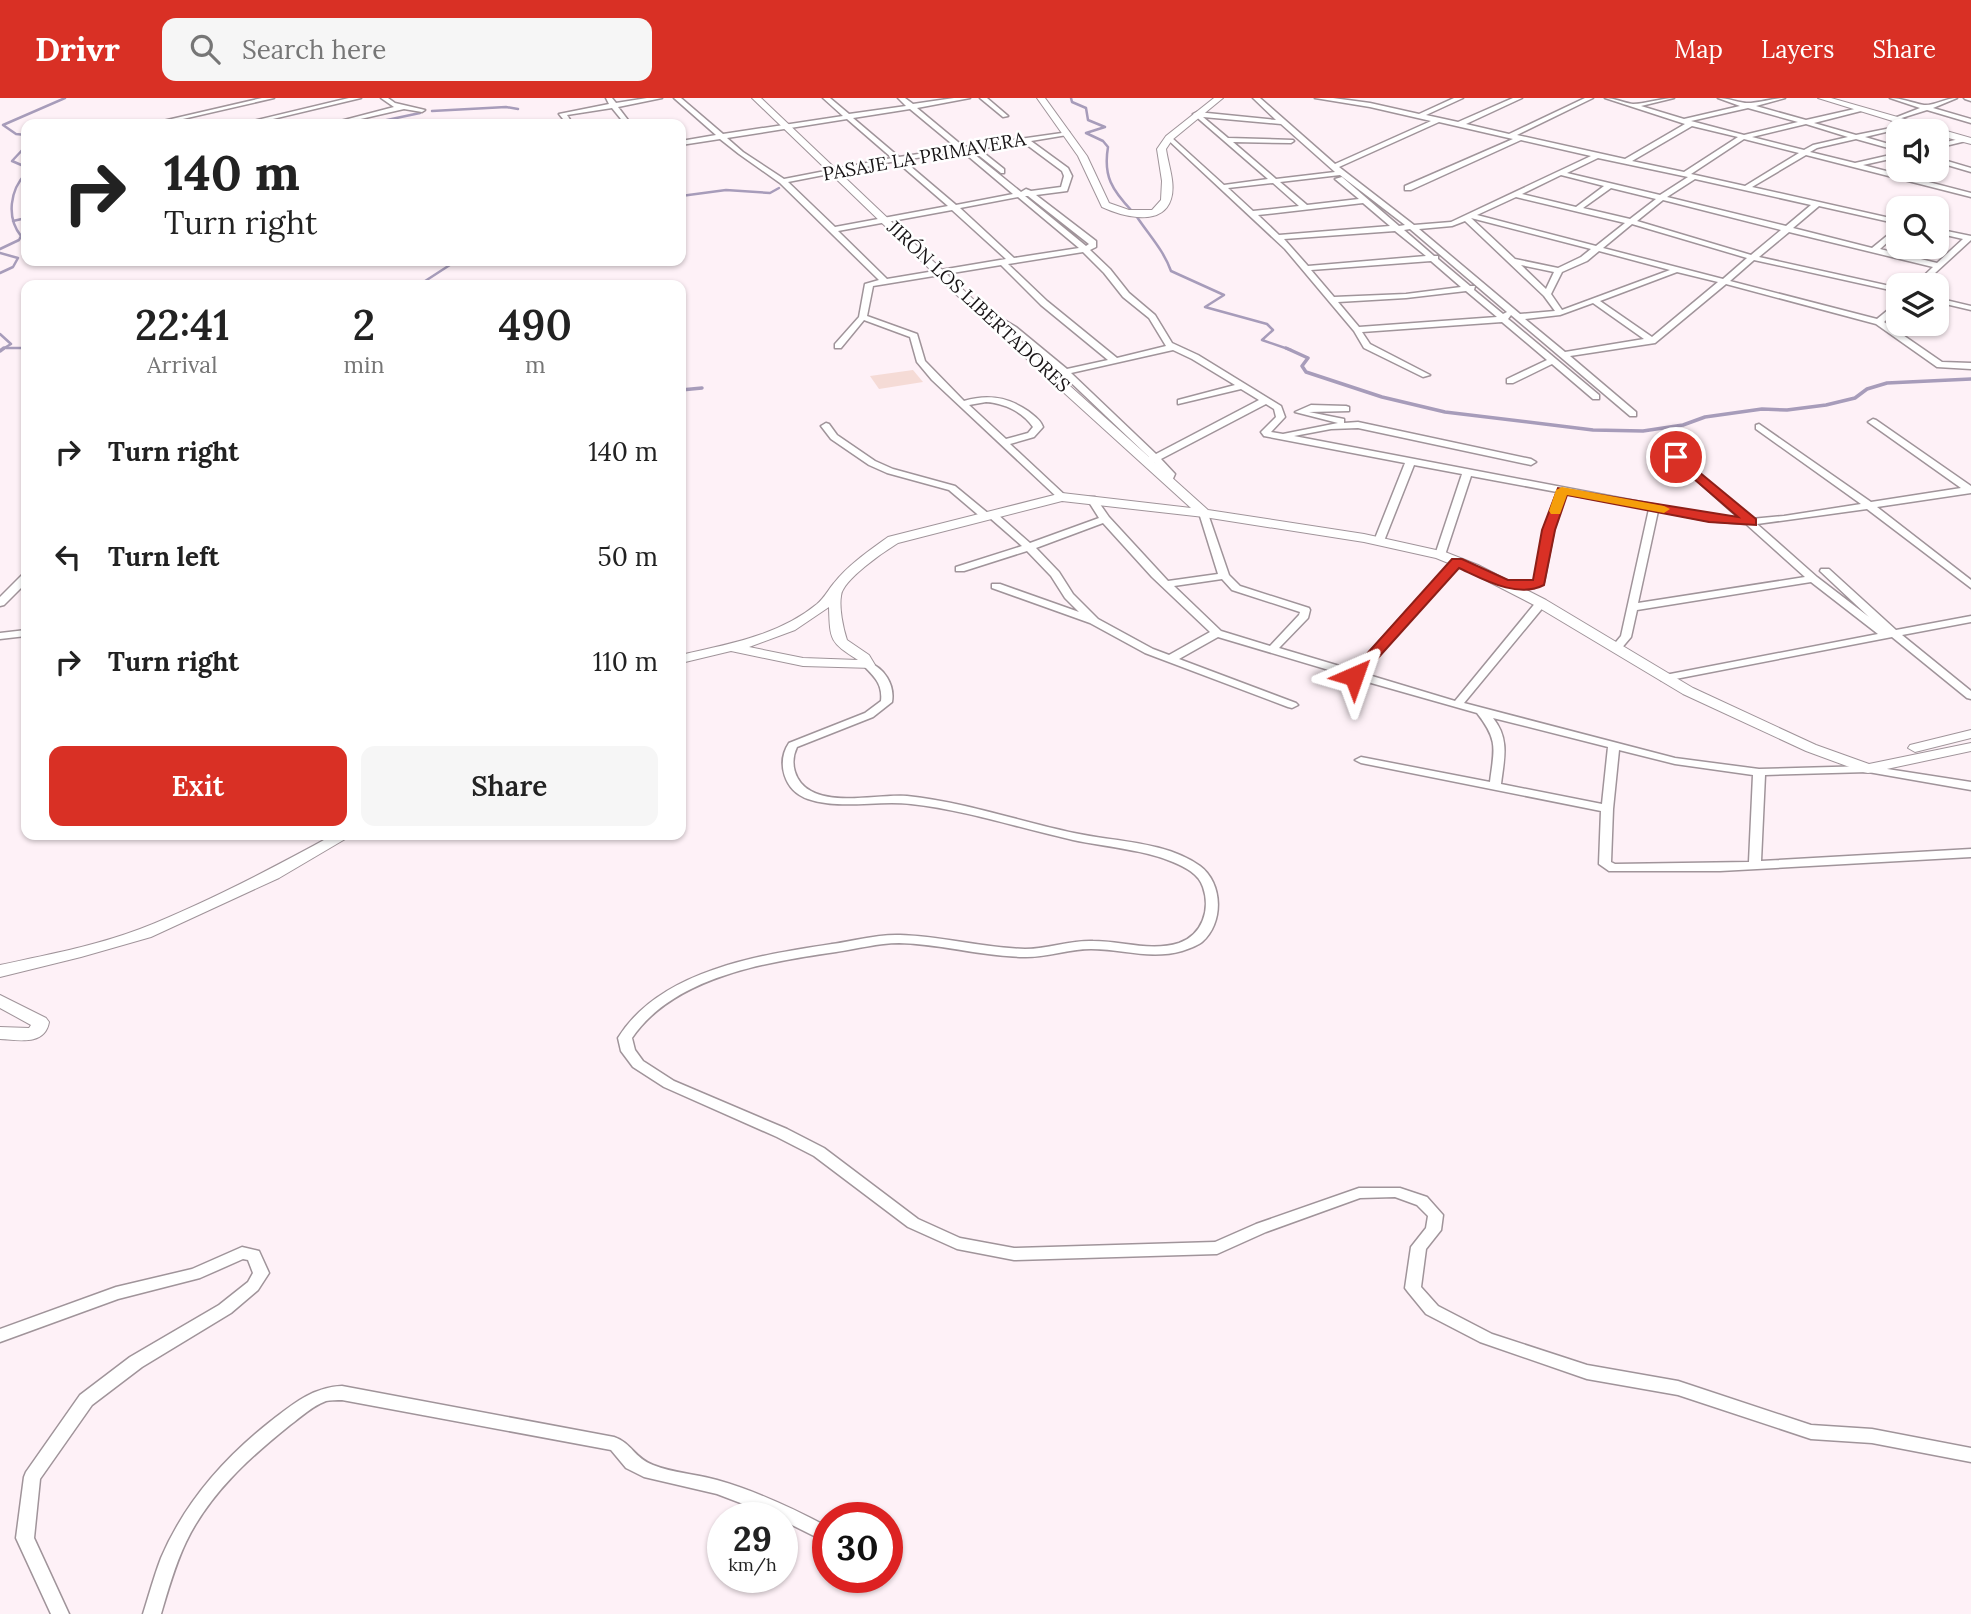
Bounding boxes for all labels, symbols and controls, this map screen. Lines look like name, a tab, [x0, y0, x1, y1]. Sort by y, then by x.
search box	[162, 18, 652, 81]
text: Drivr	[35, 28, 120, 70]
icon: search	[186, 30, 224, 68]
text: Search here	[242, 33, 386, 66]
text: Map	[1674, 34, 1723, 65]
text: Layers	[1761, 34, 1834, 65]
text: Share	[1872, 34, 1936, 65]
map controls	[1886, 119, 1949, 336]
button: sound	[1886, 119, 1949, 182]
street label: PASAJE LA PRIMAVERA	[821, 126, 1028, 186]
text: 140 m	[164, 141, 300, 203]
icon: right	[49, 147, 140, 238]
button: search	[1886, 196, 1949, 259]
text: Turn right	[164, 202, 317, 243]
street label: JIRÓN LOS LIBERTADORES	[882, 214, 1075, 397]
button: layers	[1886, 273, 1949, 336]
text: 22:41	[135, 298, 230, 352]
text: 2	[353, 298, 375, 352]
text: 490	[498, 298, 572, 352]
text: Arrival	[147, 350, 217, 379]
text: min	[344, 350, 385, 379]
text: m	[525, 350, 546, 379]
pin	[1646, 427, 1706, 487]
icon: right	[49, 433, 87, 471]
text: Turn right	[108, 435, 239, 468]
text: 140 m	[588, 435, 658, 468]
icon: arrive	[1657, 438, 1695, 476]
icon: left	[49, 538, 87, 576]
text: Turn left	[108, 540, 219, 573]
text: 50 m	[598, 540, 658, 573]
position arrow	[1317, 639, 1391, 713]
icon: right	[49, 643, 87, 681]
text: Turn right	[108, 645, 239, 678]
text: 110 m	[593, 645, 658, 678]
button: Exit	[49, 746, 347, 826]
button: Share	[361, 746, 658, 826]
speed limit sign: 30	[812, 1502, 903, 1593]
text: 29	[733, 1516, 772, 1561]
text: km/h	[728, 1553, 777, 1576]

